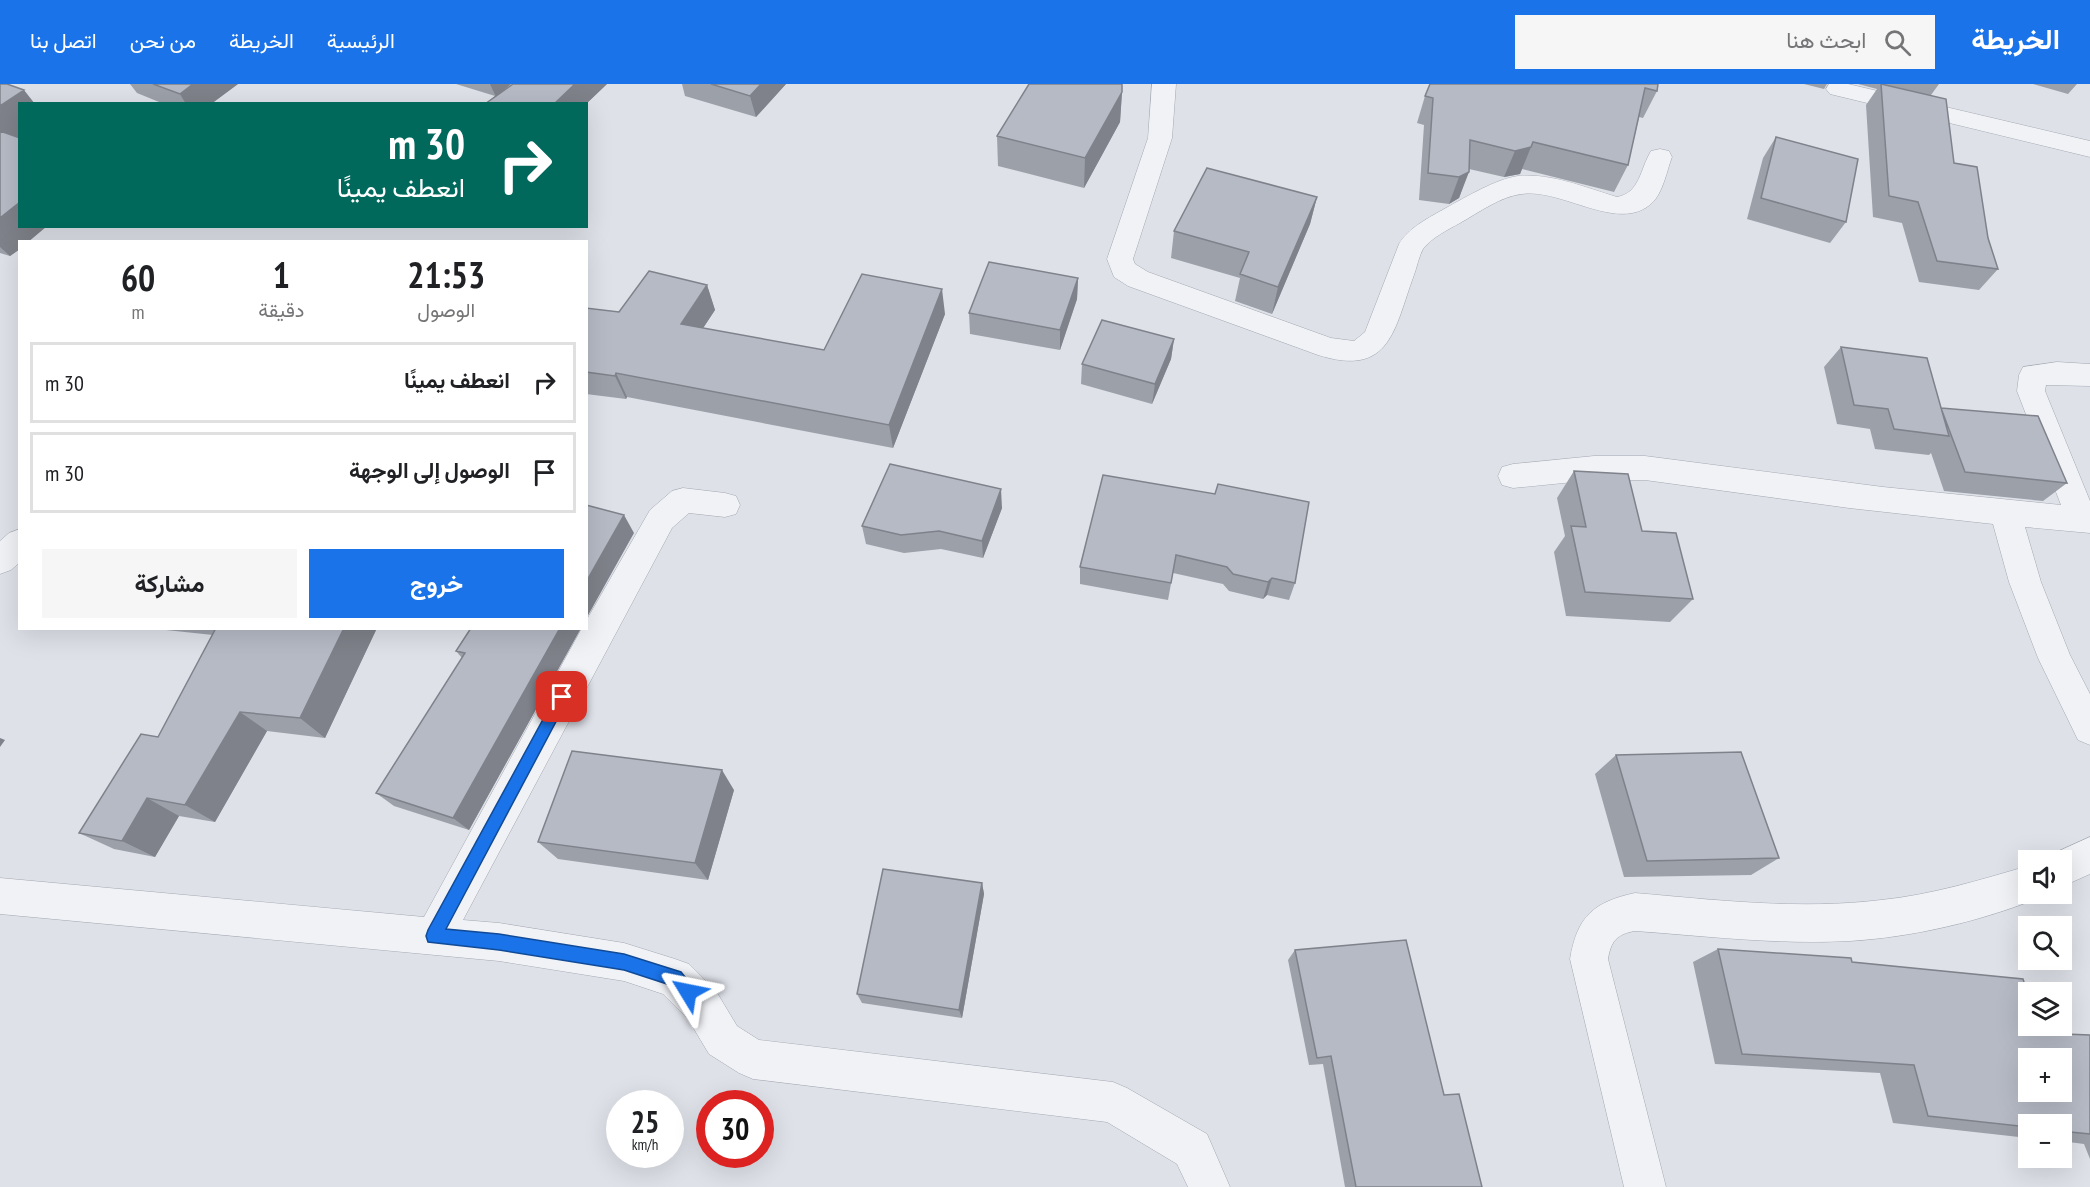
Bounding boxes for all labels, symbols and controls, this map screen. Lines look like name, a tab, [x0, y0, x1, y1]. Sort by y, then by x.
search box	[1515, 15, 1935, 69]
text: الخريطة	[1971, 20, 2060, 57]
text: ابحث هنا	[1786, 26, 1866, 54]
icon: search	[1881, 26, 1914, 59]
text: اتصل بنا	[30, 27, 97, 54]
text: من نحن	[130, 27, 196, 54]
text: الخريطة	[229, 27, 294, 54]
text: الرئيسية	[327, 27, 395, 54]
text: 30 m	[388, 116, 465, 171]
icon: right	[486, 126, 564, 204]
text: انعطف يمينًا	[337, 170, 465, 204]
text: 1	[273, 251, 290, 298]
text: 21:53	[407, 251, 485, 298]
text: 60	[121, 254, 155, 301]
text: دقيقة	[258, 297, 304, 323]
text: الوصول	[417, 297, 475, 323]
text: m	[132, 299, 145, 325]
text: انعطف يمينًا	[404, 366, 510, 394]
icon: right	[528, 366, 561, 399]
text: 30 m	[45, 369, 84, 397]
text: الوصول إلى الوجهة	[349, 456, 510, 484]
icon: arrive	[528, 456, 561, 489]
text: 30 m	[45, 459, 84, 487]
button: مشاركة	[42, 549, 297, 618]
button: خروج	[309, 549, 564, 618]
pin	[536, 671, 587, 722]
icon: arrive	[545, 680, 578, 713]
map controls	[2018, 850, 2072, 1168]
button: sound	[2018, 850, 2072, 904]
button: search	[2018, 916, 2072, 970]
position arrow	[656, 960, 720, 1024]
button: layers	[2018, 982, 2072, 1036]
button: +	[2018, 1048, 2072, 1102]
speed limit sign: 30	[696, 1090, 774, 1168]
text: 25	[631, 1102, 659, 1141]
button: −	[2018, 1114, 2072, 1168]
text: km/h	[632, 1135, 658, 1154]

